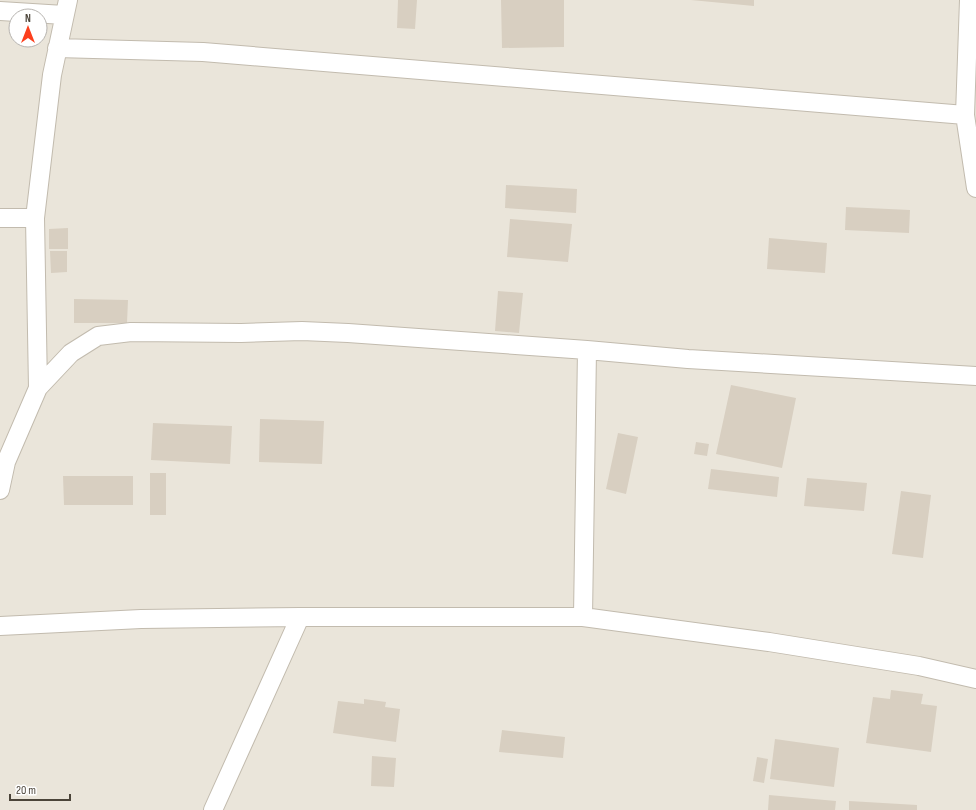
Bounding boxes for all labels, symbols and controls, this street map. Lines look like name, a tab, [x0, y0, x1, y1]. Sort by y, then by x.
north arrow	[8, 8, 48, 48]
text: N	[25, 12, 31, 25]
scale bar	[10, 776, 70, 802]
text: 20 m	[16, 783, 36, 798]

